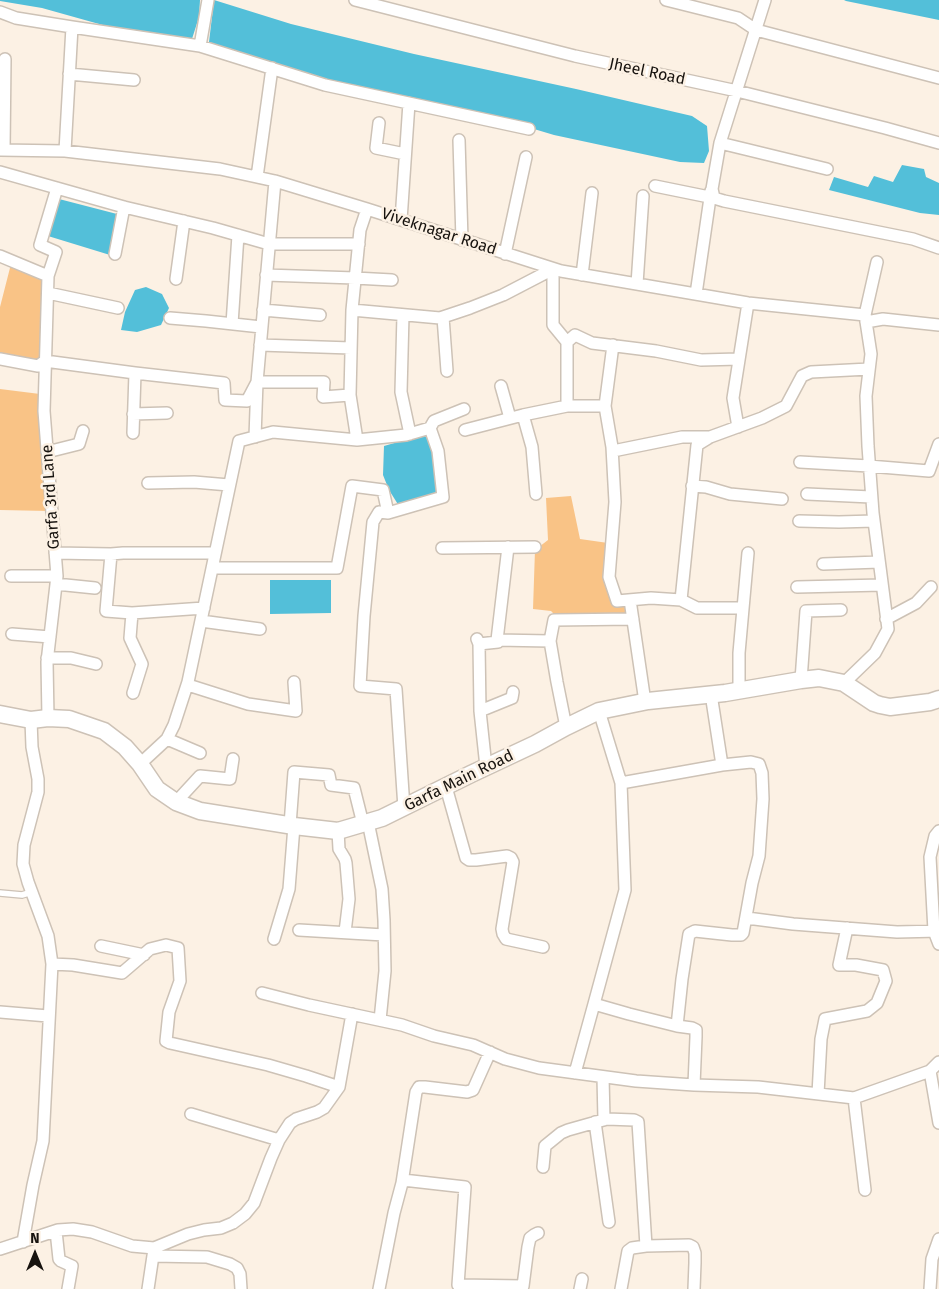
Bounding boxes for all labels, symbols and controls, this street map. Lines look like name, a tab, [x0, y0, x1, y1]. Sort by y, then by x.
street label: Jheel Road	[607, 55, 687, 89]
street label: Viveknagar Road	[379, 204, 499, 260]
street label: Garfa 3rd Lane	[38, 444, 64, 550]
street label: Garfa Main Road	[401, 746, 517, 816]
north arrow	[10, 1229, 60, 1279]
text: N	[30, 1230, 40, 1247]

